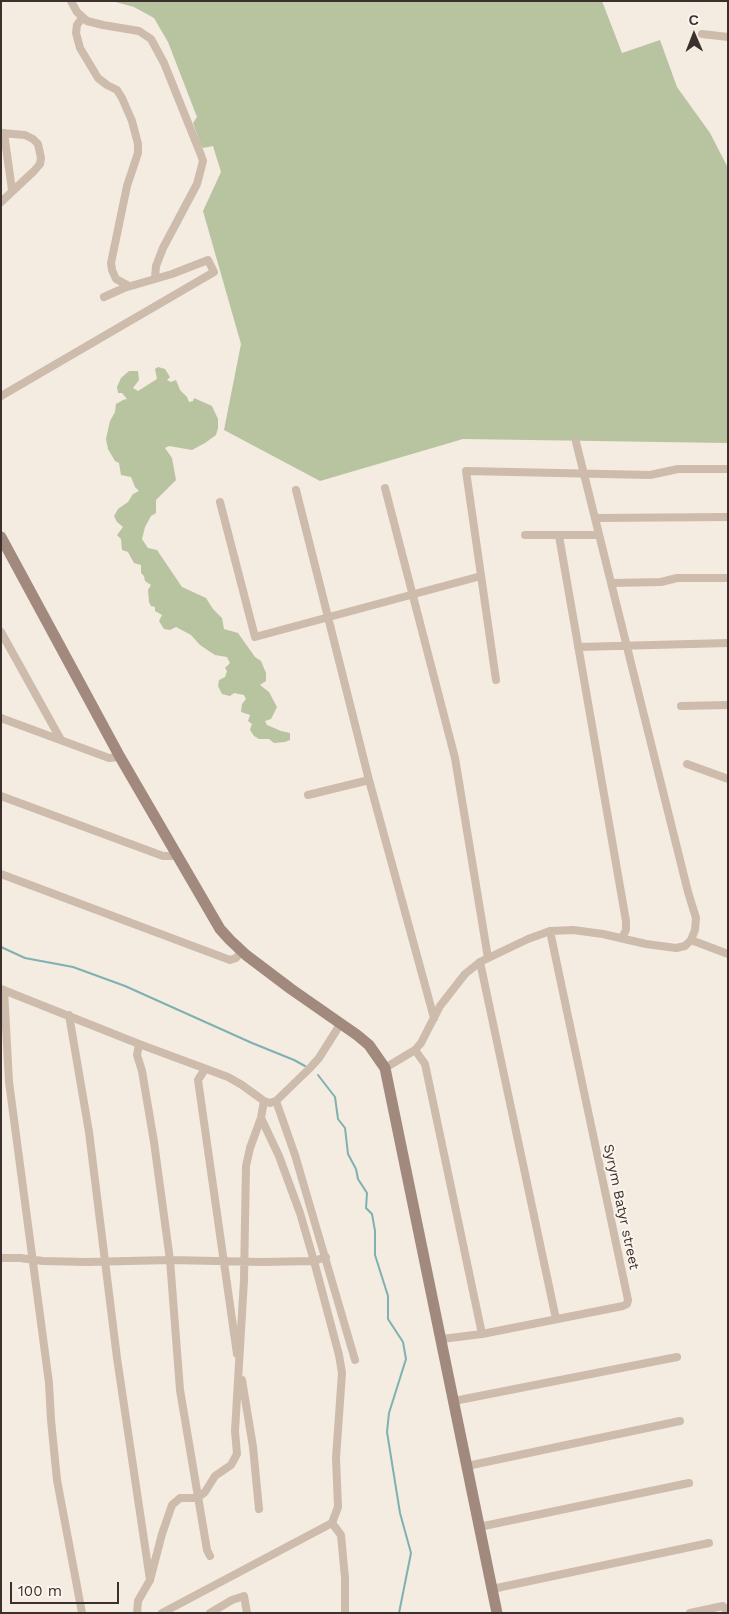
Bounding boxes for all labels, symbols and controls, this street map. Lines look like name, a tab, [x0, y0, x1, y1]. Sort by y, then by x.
north arrow	[669, 10, 719, 60]
text: С	[689, 12, 699, 28]
street label: Syrym Batyr street	[599, 1143, 643, 1271]
scale bar	[12, 1572, 121, 1604]
text: 100 m	[18, 1582, 62, 1600]

